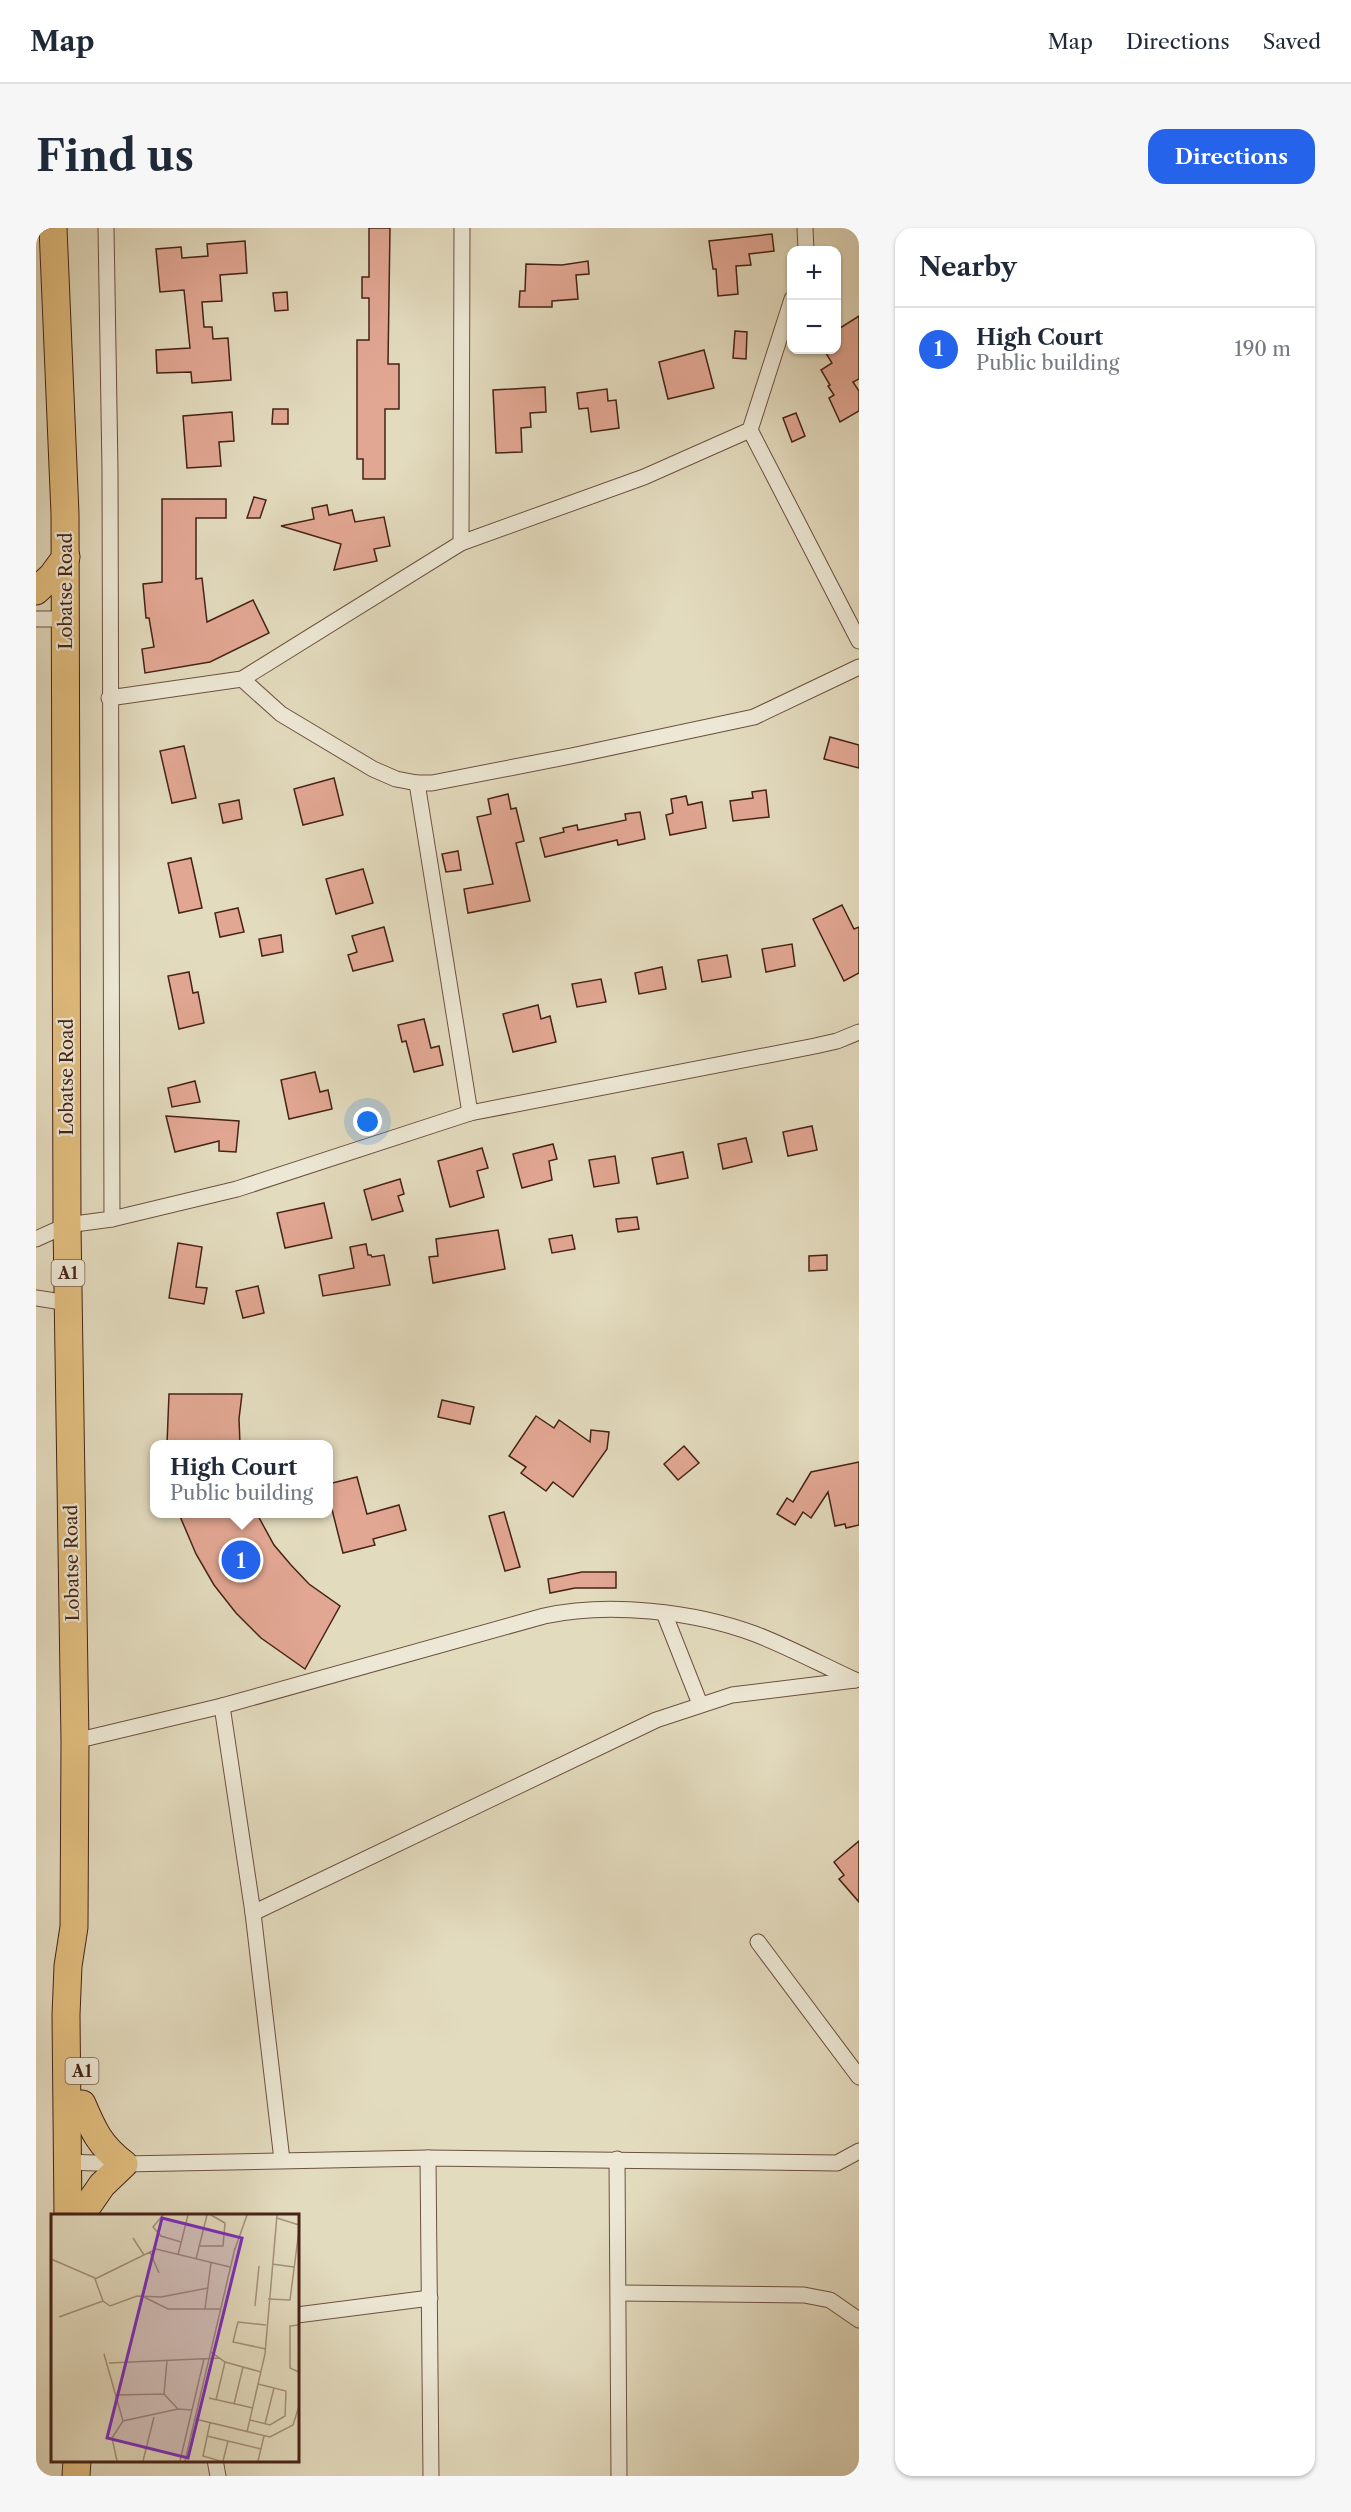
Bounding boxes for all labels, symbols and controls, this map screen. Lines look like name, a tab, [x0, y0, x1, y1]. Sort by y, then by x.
text: Map	[30, 24, 94, 58]
text: Map	[1048, 29, 1093, 54]
text: Directions	[1126, 29, 1230, 54]
text: Saved	[1263, 29, 1321, 54]
button: Directions	[1148, 129, 1315, 184]
text: Find us	[36, 130, 194, 182]
map controls	[787, 246, 841, 354]
button: +	[787, 246, 841, 300]
text: Nearby	[919, 251, 1017, 283]
button: −	[787, 300, 841, 354]
text: High Court	[976, 324, 1103, 351]
text: 1	[934, 337, 943, 361]
text: 190 m	[1234, 337, 1291, 361]
text: Public building	[976, 351, 1119, 375]
street label: Lobatse Road	[55, 533, 77, 649]
street label: Lobatse Road	[56, 1019, 78, 1135]
your location	[353, 1107, 382, 1136]
road number: A1	[51, 1260, 84, 1286]
popup	[150, 1440, 333, 1518]
text: High Court	[170, 1454, 297, 1481]
text: Public building	[170, 1481, 313, 1505]
street label: Lobatse Road	[60, 1504, 84, 1622]
pin: 1	[222, 1538, 260, 1582]
road number: A1	[66, 2058, 99, 2084]
inset map	[51, 2214, 298, 2461]

